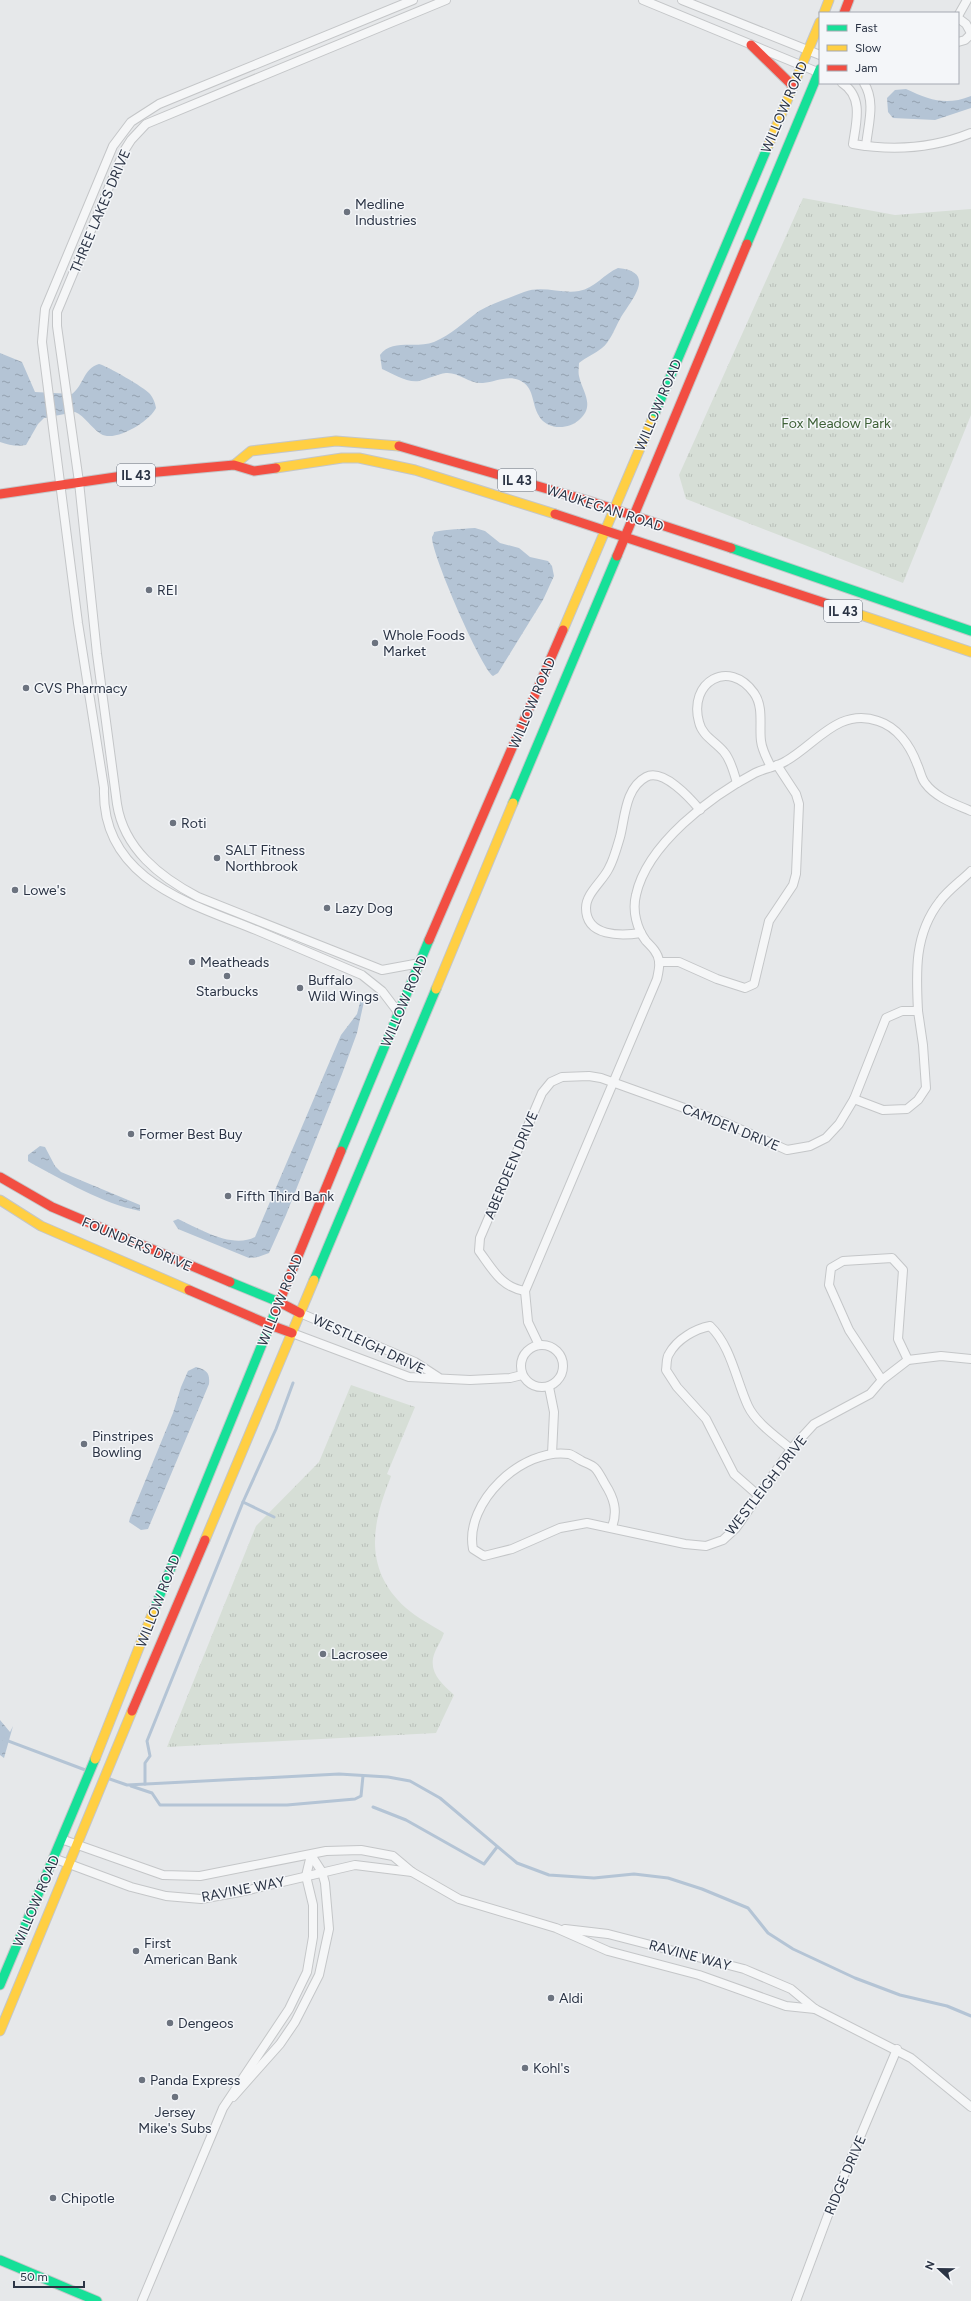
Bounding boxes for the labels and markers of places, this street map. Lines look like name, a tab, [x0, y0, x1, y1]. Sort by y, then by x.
place label: Medline Industries	[355, 196, 417, 229]
marker: Medline Industries	[342, 207, 352, 217]
place label: REI	[157, 582, 178, 599]
marker: REI	[144, 585, 154, 595]
place label: Whole Foods Market	[383, 627, 465, 660]
marker: Whole Foods Market	[370, 638, 380, 648]
place label: CVS Pharmacy	[34, 680, 128, 697]
marker: CVS Pharmacy	[21, 683, 31, 693]
place label: Roti	[181, 815, 206, 832]
marker: Roti	[168, 818, 178, 828]
place label: SALT Fitness Northbrook	[225, 842, 305, 875]
marker: SALT Fitness Northbrook	[212, 853, 222, 863]
place label: Lowe's	[23, 882, 66, 899]
marker: Lowe's	[10, 885, 20, 895]
place label: Lazy Dog	[335, 900, 393, 917]
marker: Lazy Dog	[322, 903, 332, 913]
place label: Meatheads	[200, 954, 269, 971]
marker: Meatheads	[187, 957, 197, 967]
marker: Starbucks	[222, 971, 232, 981]
place label: Buffalo Wild Wings	[308, 972, 379, 1005]
place label: Starbucks	[196, 983, 258, 1000]
marker: Buffalo Wild Wings	[295, 983, 305, 993]
place label: Former Best Buy	[139, 1126, 243, 1143]
marker: Former Best Buy	[126, 1129, 136, 1139]
place label: Fifth Third Bank	[236, 1188, 334, 1205]
marker: Fifth Third Bank	[223, 1191, 233, 1201]
place label: Pinstripes Bowling	[92, 1428, 153, 1461]
marker: Pinstripes Bowling	[79, 1439, 89, 1449]
place label: Lacrosee	[331, 1646, 388, 1663]
marker: Lacrosee	[318, 1649, 328, 1659]
place label: First American Bank	[144, 1935, 238, 1968]
marker: First American Bank	[131, 1946, 141, 1956]
place label: Aldi	[559, 1990, 583, 2007]
marker: Aldi	[546, 1993, 556, 2003]
place label: Dengeos	[178, 2015, 234, 2032]
marker: Dengeos	[165, 2018, 175, 2028]
place label: Kohl's	[533, 2060, 570, 2077]
marker: Kohl's	[520, 2063, 530, 2073]
place label: Panda Express	[150, 2072, 240, 2089]
marker: Panda Express	[137, 2075, 147, 2085]
marker: Jersey Mike's Subs	[170, 2092, 180, 2102]
place label: Jersey Mike's Subs	[138, 2104, 212, 2137]
place label: Chipotle	[61, 2190, 115, 2207]
marker: Chipotle	[48, 2193, 58, 2203]

